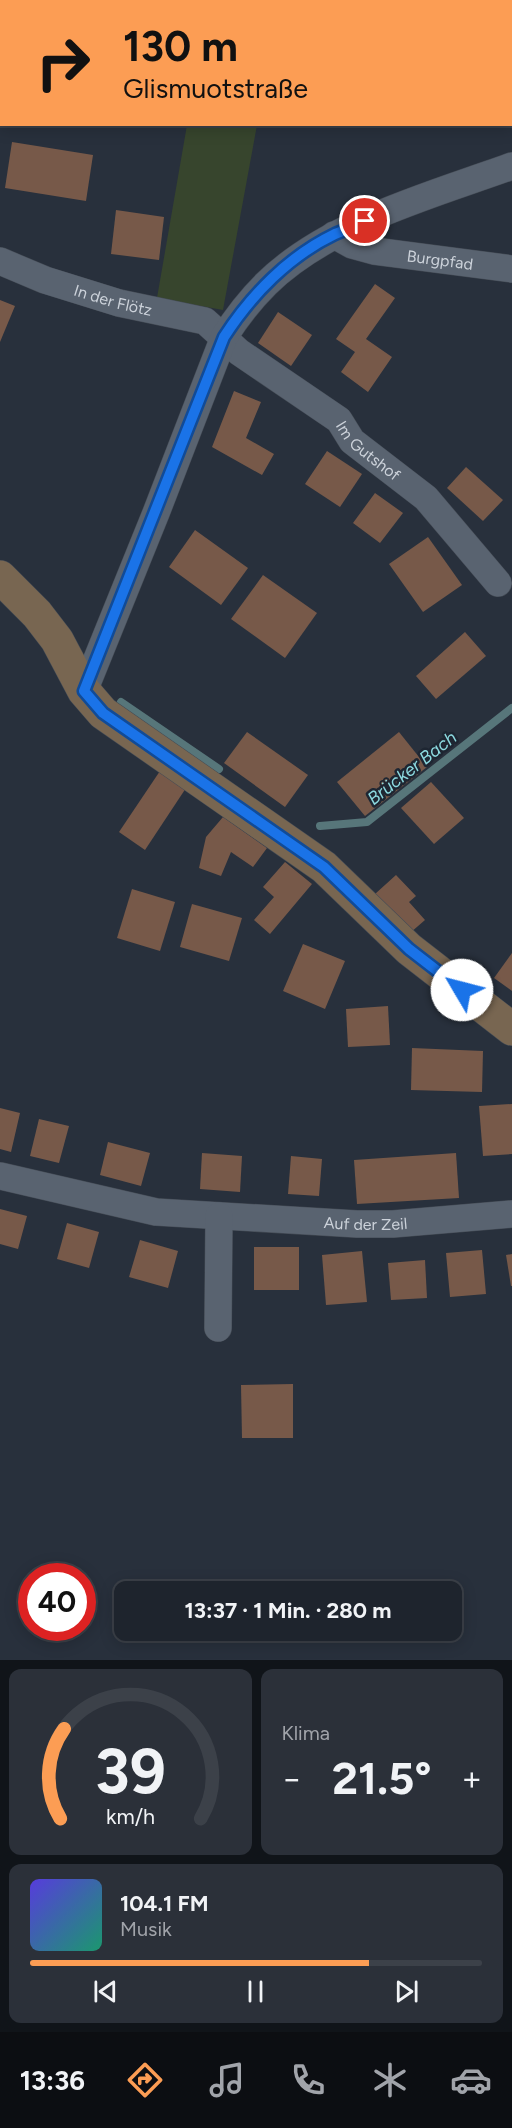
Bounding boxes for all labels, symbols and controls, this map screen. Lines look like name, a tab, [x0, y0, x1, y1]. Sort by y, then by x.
text: 130 m	[123, 21, 238, 72]
icon: right	[24, 24, 102, 102]
text: Glismuotstraße	[123, 72, 308, 105]
pin	[339, 195, 390, 246]
icon: arrive	[348, 204, 381, 237]
street label: Burgpfad	[406, 246, 474, 273]
street label: In der Flötz	[72, 280, 154, 319]
street label: Im Gutshof	[332, 417, 404, 484]
water label: Brücker Bach	[363, 726, 461, 810]
position arrow	[430, 958, 494, 1022]
street label: Auf der Zeil	[323, 1213, 408, 1234]
speed limit sign: 40	[18, 1563, 96, 1641]
text: 13:37 · 1 Min. · 280 m	[185, 1597, 391, 1624]
text: Klima	[282, 1721, 330, 1745]
text: 39	[95, 1734, 166, 1809]
text: 21.5°	[332, 1751, 431, 1805]
text: −	[282, 1759, 302, 1798]
text: +	[461, 1759, 482, 1798]
text: km/h	[106, 1804, 155, 1829]
text: 104.1 FM	[120, 1890, 208, 1917]
text: Musik	[120, 1917, 172, 1941]
icon: previous	[89, 1975, 122, 2008]
icon: pause	[239, 1975, 272, 2008]
icon: next	[390, 1975, 423, 2008]
icon: directions	[124, 2059, 166, 2101]
icon: music	[206, 2059, 248, 2101]
icon: phone	[287, 2059, 329, 2101]
icon: climate	[369, 2059, 411, 2101]
icon: car	[450, 2059, 492, 2101]
text: 13:36	[20, 2064, 85, 2097]

